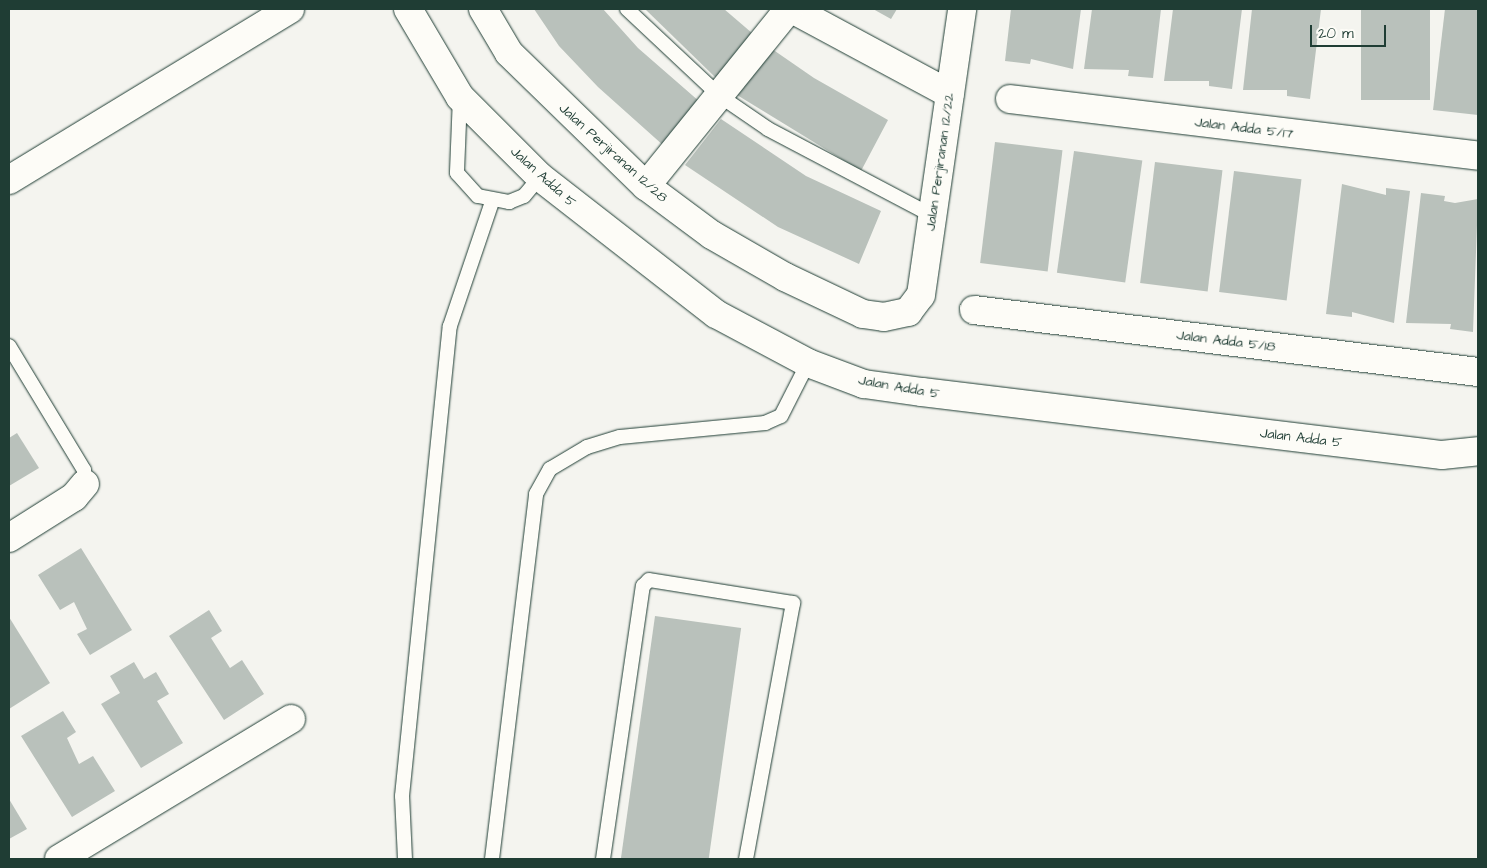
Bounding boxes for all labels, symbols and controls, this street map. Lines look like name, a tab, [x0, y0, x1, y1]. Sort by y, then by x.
scale bar	[1312, 15, 1388, 47]
text: 20 m	[1318, 23, 1354, 44]
street label: Jalan Perjiranan 12/22	[922, 92, 958, 232]
street label: Jalan Perjiranan 12/28	[555, 100, 671, 206]
street label: Jalan Adda 5/17	[1194, 114, 1294, 142]
street label: Jalan Adda 5	[507, 143, 579, 211]
street label: Jalan Adda 5/18	[1176, 327, 1276, 355]
street label: Jalan Adda 5	[857, 372, 941, 402]
street label: Jalan Adda 5	[1259, 425, 1343, 451]

